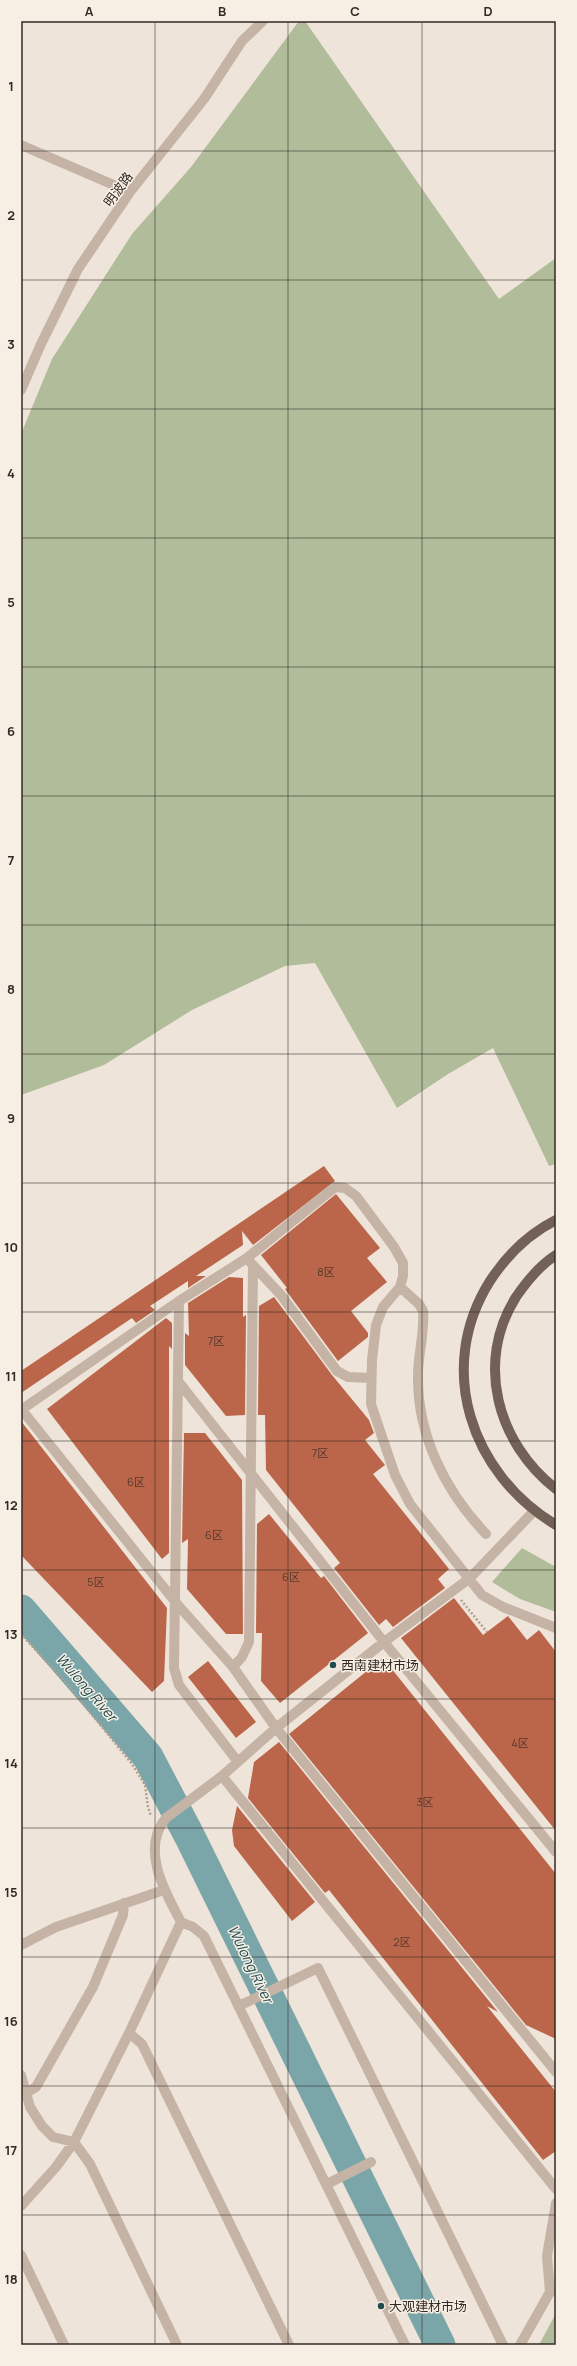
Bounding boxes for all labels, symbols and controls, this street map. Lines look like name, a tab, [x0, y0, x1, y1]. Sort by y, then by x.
text: A	[85, 2, 94, 20]
text: B	[218, 2, 226, 20]
text: C	[350, 2, 360, 20]
text: D	[483, 2, 493, 20]
text: 1	[8, 77, 14, 95]
street label: 明波路	[99, 168, 137, 210]
text: 2	[7, 206, 15, 224]
text: 3	[7, 335, 15, 353]
text: 4	[7, 464, 15, 482]
text: 5	[7, 593, 15, 611]
text: 6	[7, 722, 15, 740]
text: 7	[8, 851, 15, 869]
text: 8	[7, 980, 15, 998]
text: 9	[7, 1109, 15, 1127]
text: 10	[4, 1238, 18, 1256]
house number: 8区	[317, 1264, 335, 1279]
house number: 7区	[208, 1333, 224, 1348]
text: 11	[5, 1367, 17, 1385]
house number: 7区	[312, 1445, 328, 1460]
house number: 6区	[127, 1474, 145, 1489]
text: 12	[4, 1496, 18, 1514]
house number: 6区	[205, 1527, 223, 1542]
house number: 6区	[282, 1569, 300, 1584]
house number: 5区	[87, 1574, 105, 1589]
text: 13	[4, 1625, 18, 1643]
water label: Wulong River	[52, 1649, 123, 1726]
place label: 西南建材市场	[341, 1656, 419, 1674]
marker: 西南建材市场	[328, 1660, 338, 1670]
house number: 4区	[511, 1735, 529, 1750]
text: 14	[4, 1754, 18, 1772]
house number: 3区	[416, 1794, 434, 1809]
text: 15	[4, 1883, 18, 1901]
water label: Wulong River	[224, 1922, 279, 2008]
house number: 2区	[393, 1934, 411, 1949]
text: 16	[4, 2012, 18, 2030]
text: 17	[5, 2141, 17, 2159]
text: 18	[4, 2270, 18, 2288]
place label: 大观建材市场	[389, 2297, 467, 2315]
marker: 大观建材市场	[376, 2301, 386, 2311]

